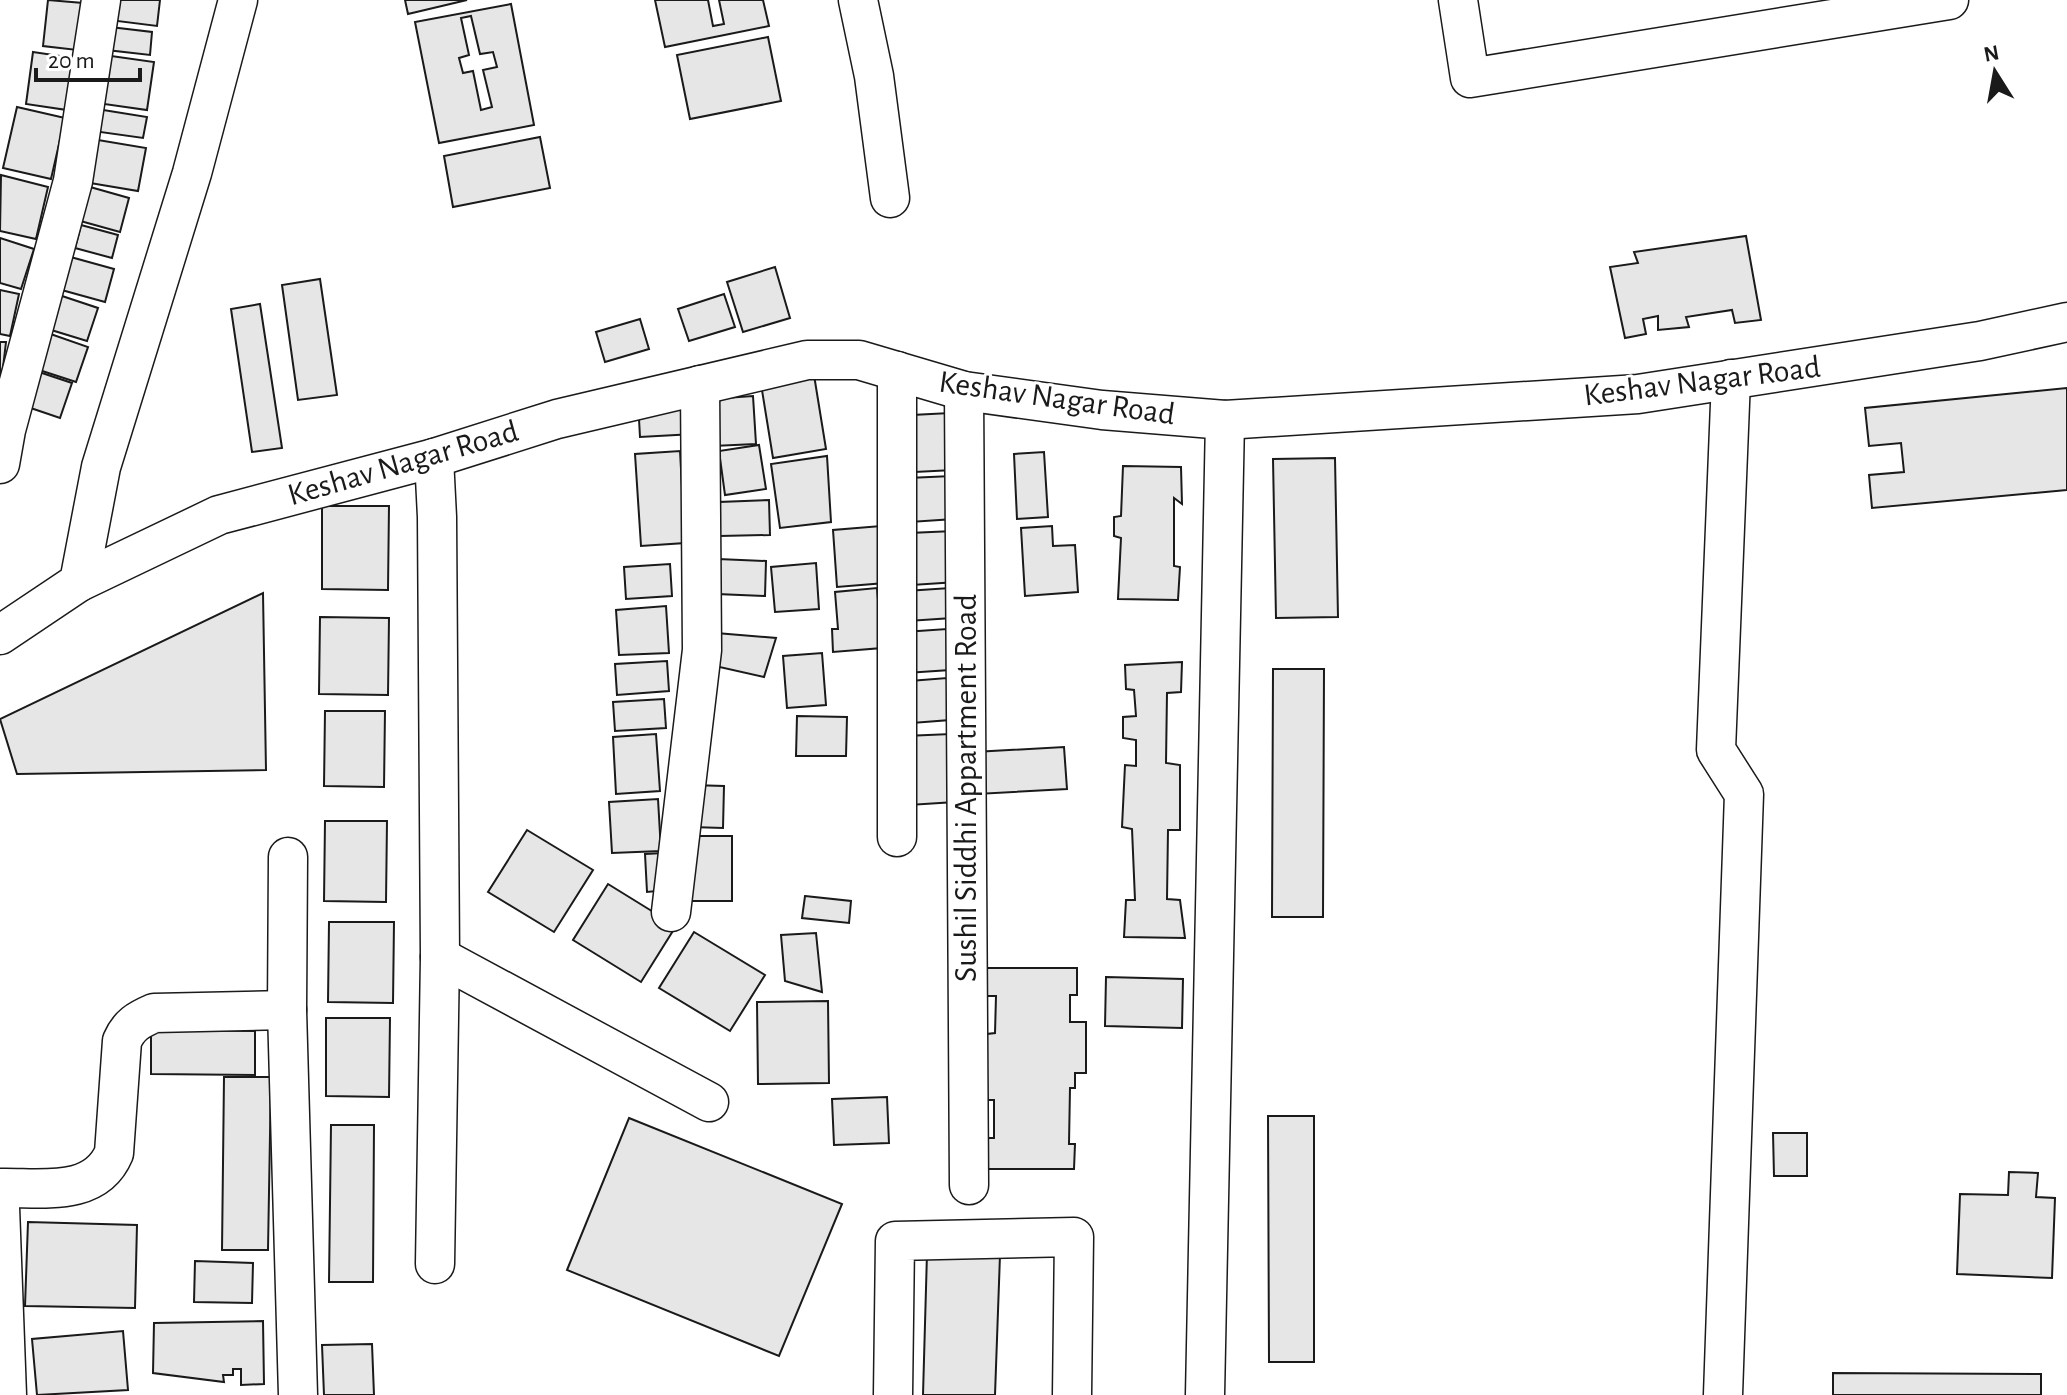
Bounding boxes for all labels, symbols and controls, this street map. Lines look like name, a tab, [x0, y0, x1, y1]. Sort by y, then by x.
scale bar	[36, 32, 140, 82]
north arrow	[1955, 32, 2035, 112]
text: N	[1982, 41, 2001, 66]
text: 20 m	[48, 49, 95, 73]
street label: Keshav Nagar Road	[1582, 351, 1822, 411]
street label: Keshav Nagar Road	[937, 366, 1177, 430]
street label: Keshav Nagar Road	[284, 415, 522, 511]
street label: Sushil Siddhi Appartment Road	[950, 594, 982, 982]

